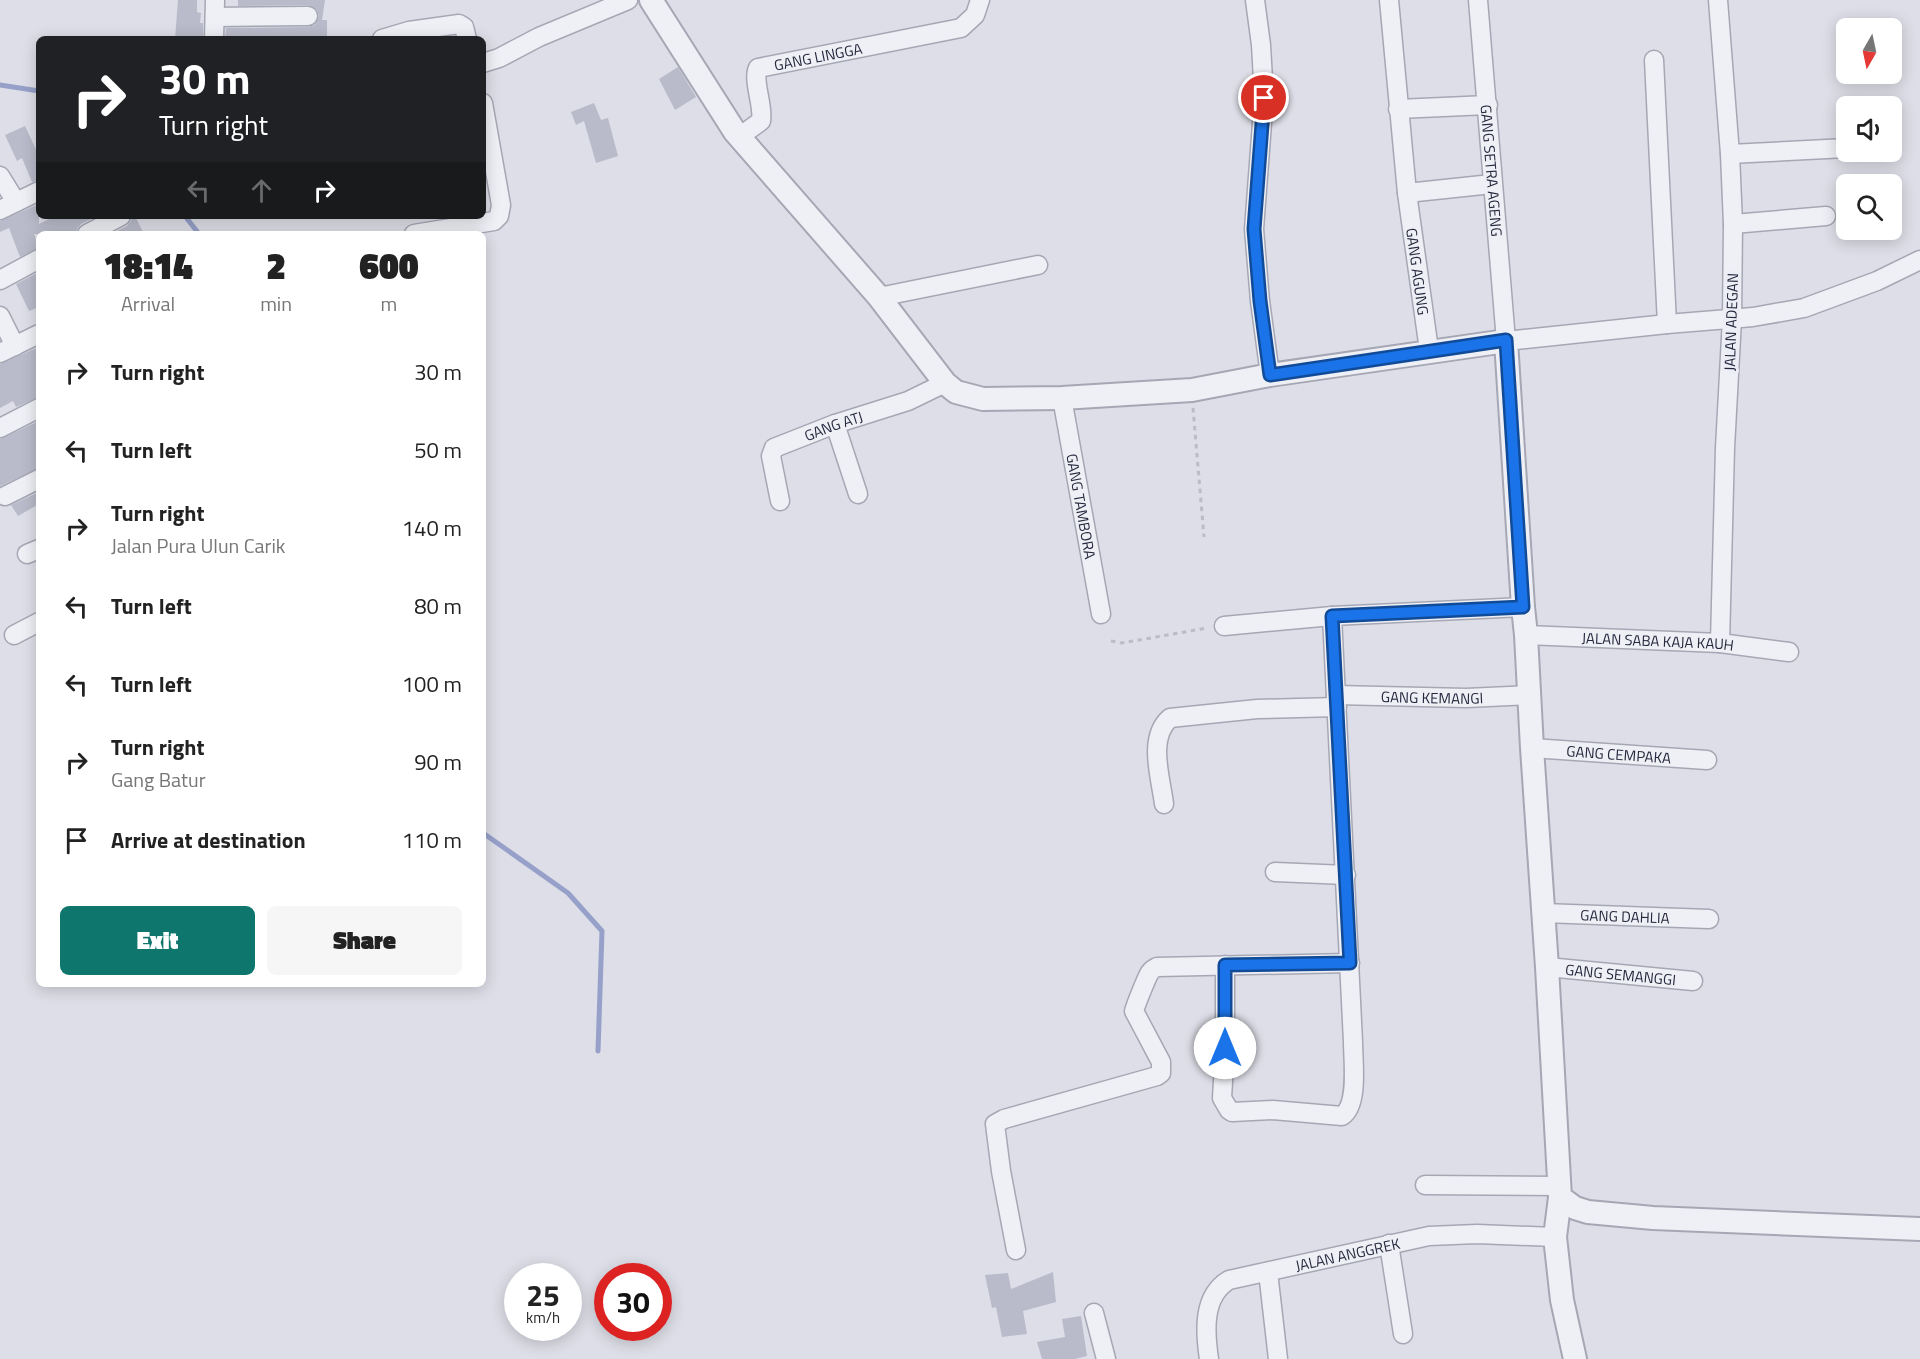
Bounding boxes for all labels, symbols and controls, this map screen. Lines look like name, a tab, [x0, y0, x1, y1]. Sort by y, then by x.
north arrow	[1836, 18, 1902, 84]
map controls	[1836, 18, 1902, 240]
street label: GANG LINGGA	[772, 36, 864, 76]
text: 30 m	[159, 46, 251, 110]
icon: right	[60, 60, 138, 138]
pin	[1238, 72, 1289, 123]
icon: arrive	[1247, 81, 1280, 114]
button: sound	[1836, 96, 1902, 162]
text: Turn right	[159, 104, 268, 145]
street label: GANG SETRA AGENG	[1475, 104, 1509, 237]
icon: left	[182, 174, 215, 207]
icon: ahead	[245, 174, 278, 207]
icon: right	[308, 174, 341, 207]
button: search	[1836, 174, 1902, 240]
street label: GANG AGUNG	[1400, 226, 1435, 317]
text: 18:14	[103, 238, 193, 293]
text: 2	[266, 238, 286, 293]
text: 600	[359, 238, 419, 293]
street label: JALAN ADEGAN	[1718, 273, 1744, 371]
text: Arrival	[121, 288, 175, 319]
text: min	[260, 288, 292, 319]
text: m	[381, 288, 397, 319]
text: Turn right	[111, 355, 205, 389]
text: 30 m	[414, 355, 462, 389]
icon: right	[60, 356, 93, 389]
street label: GANG ATJ	[801, 404, 866, 447]
text: Turn left	[111, 433, 192, 467]
text: 50 m	[414, 433, 462, 467]
icon: left	[60, 434, 93, 467]
street label: GANG TAMBORA	[1061, 452, 1102, 561]
text: Turn right	[111, 496, 205, 530]
text: 140 m	[402, 511, 462, 545]
icon: right	[60, 512, 93, 545]
text: Jalan Pura Ulun Carik	[111, 530, 285, 561]
text: Turn left	[111, 589, 192, 623]
text: 80 m	[414, 589, 462, 623]
icon: left	[60, 590, 93, 623]
street label: JALAN SABA KAJA KAUH	[1581, 626, 1735, 656]
text: Turn left	[111, 667, 192, 701]
text: 100 m	[402, 667, 462, 701]
icon: left	[60, 668, 93, 701]
street label: GANG KEMANGI	[1381, 685, 1484, 710]
text: Turn right	[111, 730, 205, 764]
street label: GANG CEMPAKA	[1566, 739, 1672, 769]
text: 90 m	[414, 745, 462, 779]
icon: right	[60, 746, 93, 779]
text: Gang Batur	[111, 764, 206, 795]
text: Arrive at destination	[111, 823, 306, 857]
text: 110 m	[402, 823, 462, 857]
icon: arrive	[60, 824, 93, 857]
street label: GANG DAHLIA	[1580, 903, 1670, 929]
button: Exit	[60, 906, 255, 975]
button: Share	[267, 906, 462, 975]
street label: GANG SEMANGGI	[1564, 957, 1677, 991]
position arrow	[1193, 1016, 1257, 1080]
street label: JALAN ANGGREK	[1293, 1231, 1402, 1277]
speed limit sign: 30	[594, 1263, 672, 1341]
text: 25	[526, 1272, 560, 1318]
text: km/h	[526, 1306, 560, 1329]

